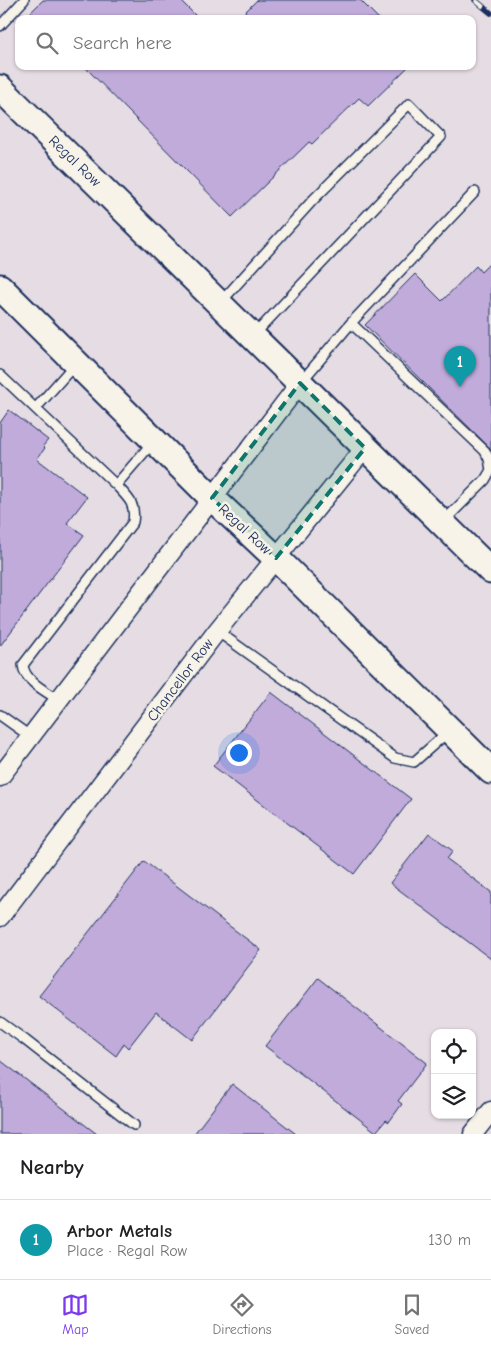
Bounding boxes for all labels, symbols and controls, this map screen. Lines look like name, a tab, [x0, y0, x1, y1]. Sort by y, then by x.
search box	[15, 15, 476, 70]
icon: search	[33, 29, 61, 57]
text: Search here	[73, 32, 172, 54]
street label: Regal Row	[45, 132, 105, 190]
pin: 1	[444, 346, 476, 387]
street label: Regal Row	[215, 500, 275, 558]
street label: Chancellor Row	[143, 635, 217, 725]
your location	[226, 740, 252, 766]
map controls	[431, 1029, 476, 1119]
button: locate	[431, 1029, 476, 1074]
button: layers	[431, 1074, 476, 1119]
text: Nearby	[20, 1155, 84, 1179]
text: Arbor Metals	[67, 1220, 172, 1242]
text: 1	[33, 1231, 39, 1249]
text: 130 m	[428, 1231, 471, 1249]
text: Place · Regal Row	[67, 1242, 187, 1260]
tab: Map	[61, 1291, 89, 1338]
tab: Directions	[212, 1291, 272, 1338]
tab: Saved	[395, 1291, 430, 1338]

